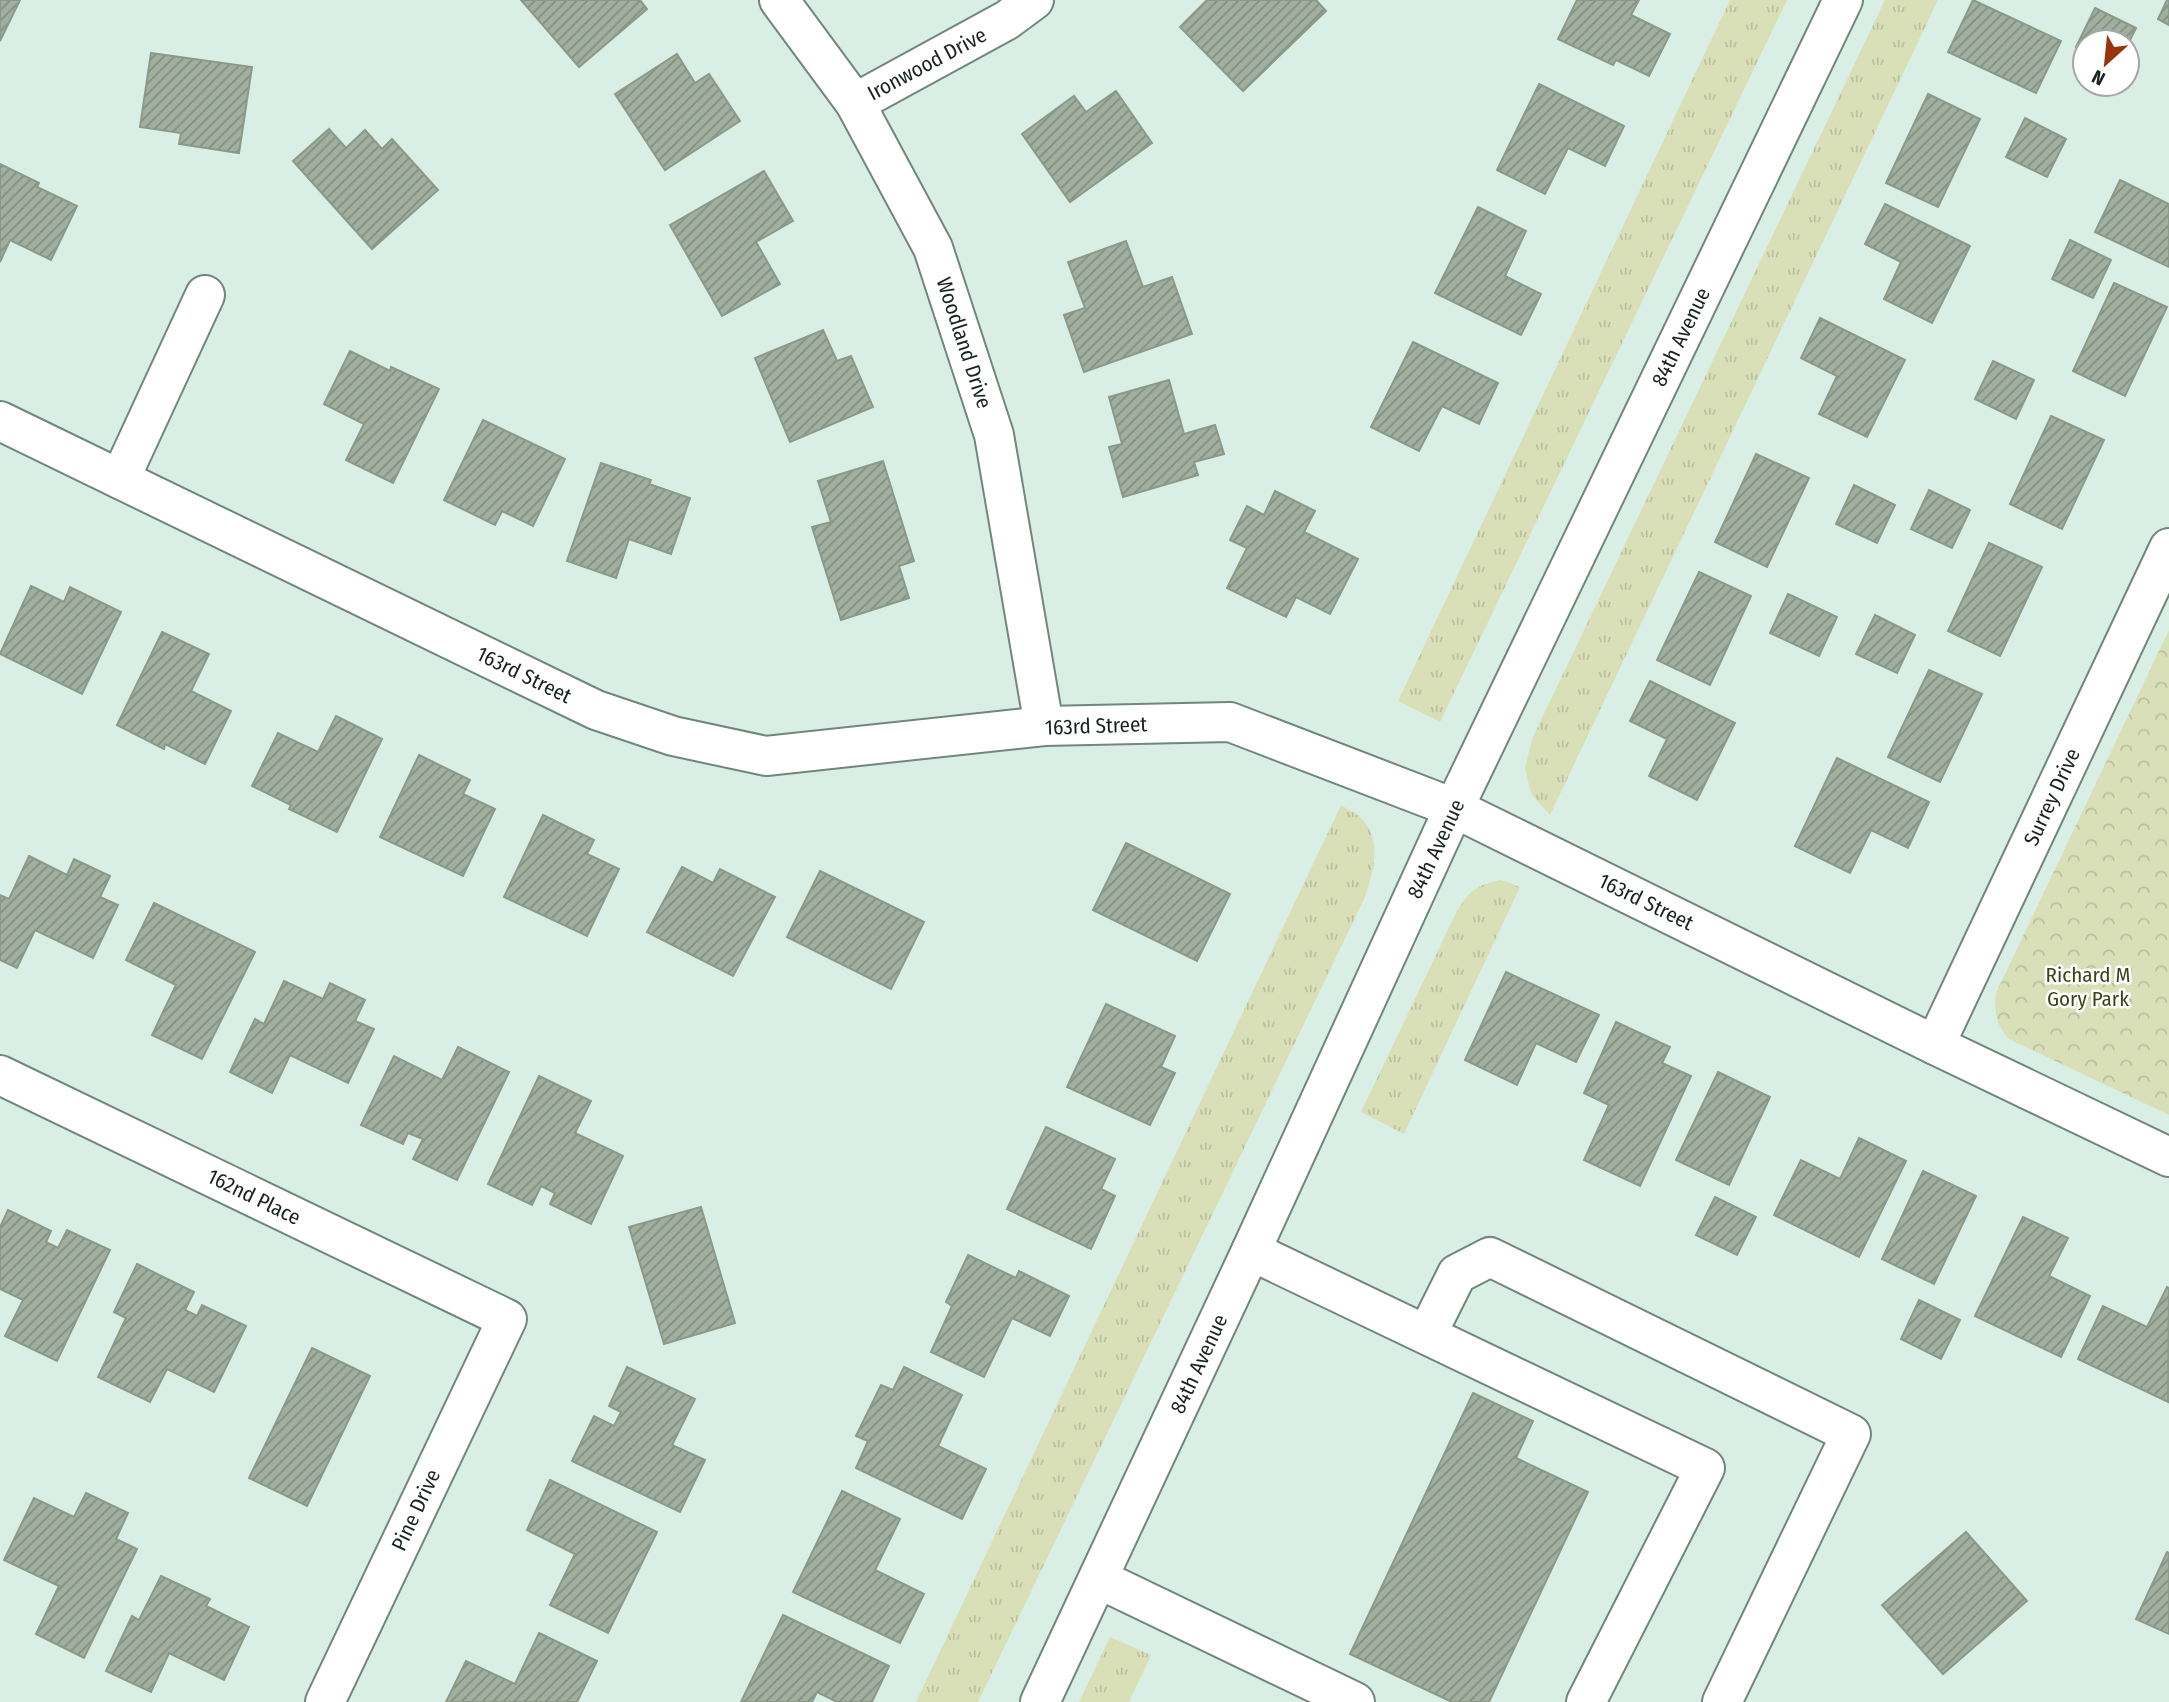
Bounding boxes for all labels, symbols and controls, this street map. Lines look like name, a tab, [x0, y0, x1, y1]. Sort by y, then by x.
street label: Ironwood Drive	[863, 22, 991, 106]
north arrow	[2071, 28, 2141, 98]
text: N	[2088, 65, 2109, 91]
street label: Woodland Drive	[931, 274, 997, 412]
street label: 84th Avenue	[1646, 283, 1716, 391]
street label: 163rd Street	[472, 641, 576, 709]
street label: 163rd Street	[1044, 711, 1148, 741]
street label: Surrey Drive	[2018, 744, 2086, 850]
street label: 84th Avenue	[1402, 795, 1470, 903]
street label: 163rd Street	[1594, 868, 1698, 936]
park label: Richard M Gory Park	[2046, 962, 2130, 1012]
street label: 162nd Place	[203, 1163, 305, 1231]
street label: 84th Avenue	[1165, 1310, 1233, 1418]
street label: Pine Drive	[386, 1465, 446, 1555]

